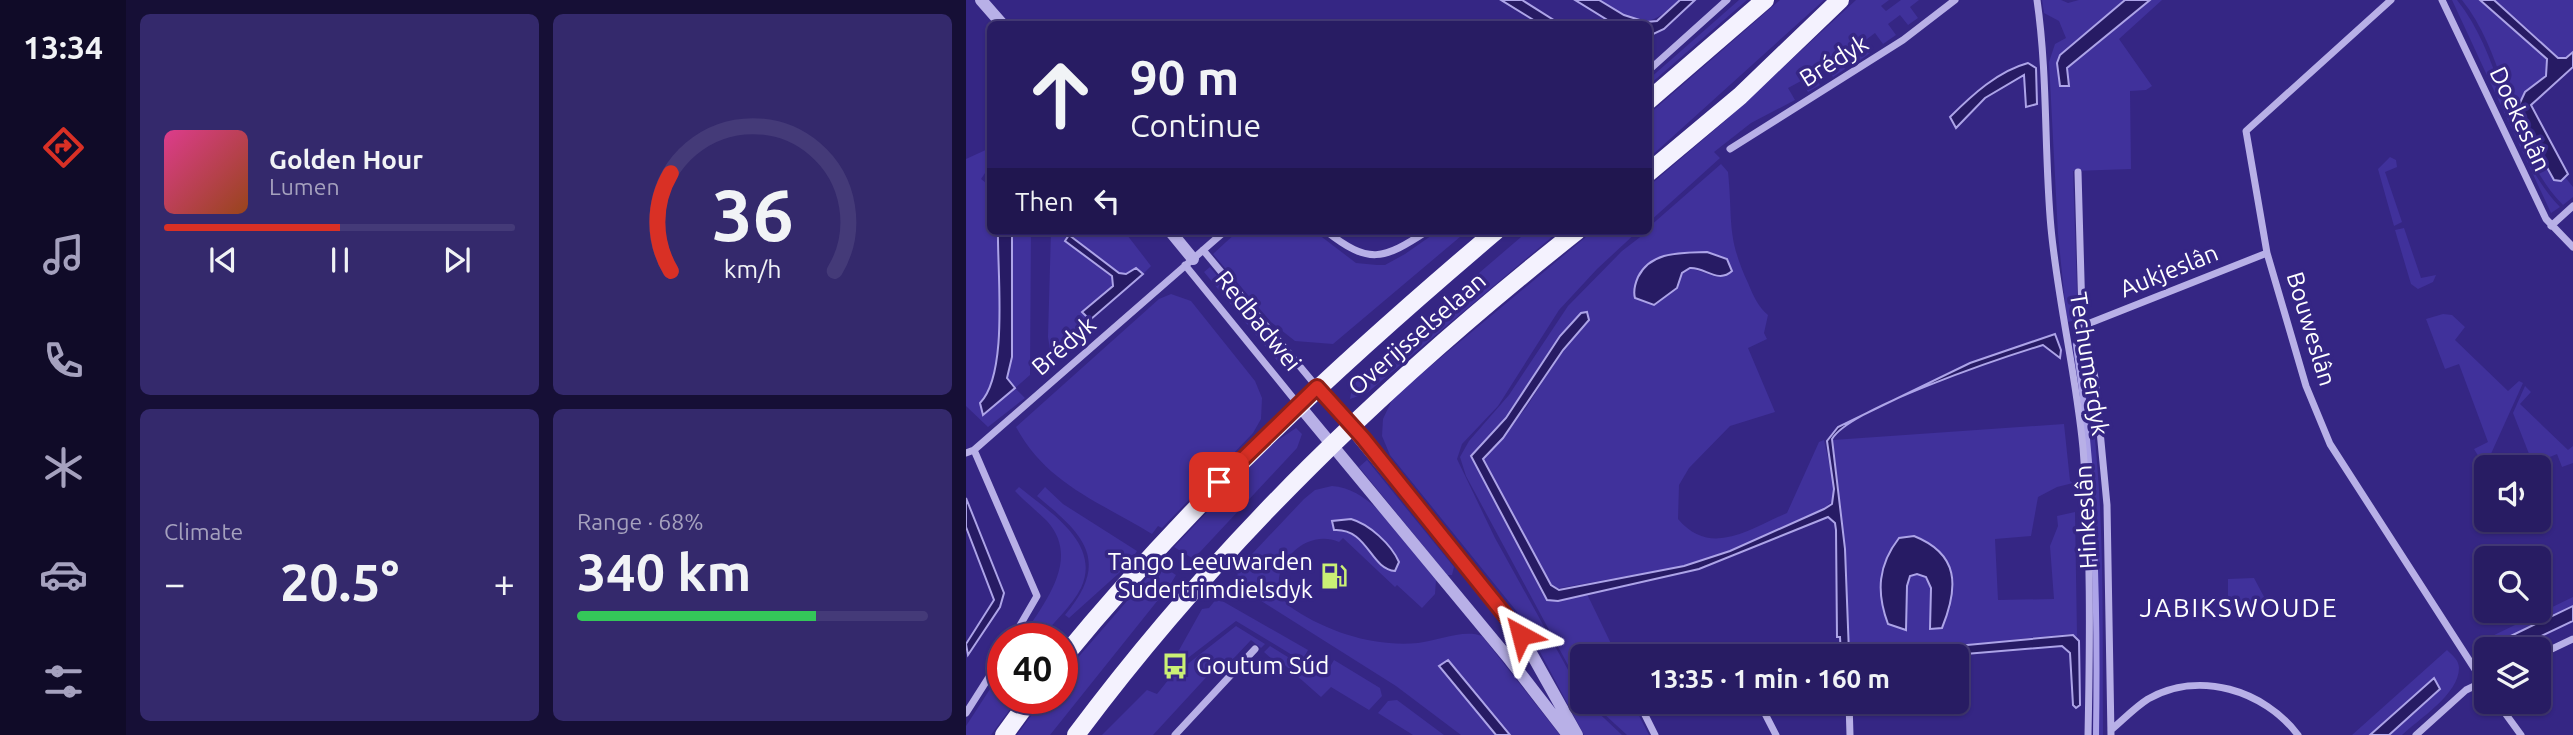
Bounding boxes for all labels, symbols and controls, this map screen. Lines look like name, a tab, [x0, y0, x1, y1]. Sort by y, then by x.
text: 13:34	[23, 29, 103, 65]
street label: Brédyk	[1795, 29, 1873, 92]
icon: ahead	[1015, 49, 1106, 140]
text: 90 m	[1130, 49, 1239, 104]
street label: Doekeslân	[2485, 62, 2556, 175]
text: Continue	[1130, 107, 1261, 143]
icon: directions	[39, 123, 88, 172]
text: Golden Hour	[269, 145, 423, 174]
text: 36	[711, 173, 794, 255]
text: Lumen	[269, 174, 340, 199]
icon: left	[1088, 182, 1126, 220]
text: Then	[1015, 187, 1074, 216]
icon: music	[39, 230, 88, 279]
street label: Aukjeslân	[2116, 239, 2222, 302]
icon: previous	[204, 241, 242, 279]
icon: pause	[321, 241, 359, 279]
icon: next	[438, 241, 476, 279]
text: km/h	[724, 255, 781, 283]
street label: Redbadwei	[1210, 265, 1307, 376]
street label: Overijsselselaan	[1343, 267, 1491, 401]
street label: Bouweslân	[2281, 269, 2342, 389]
street label: Techumerdyk	[2065, 290, 2114, 438]
street label: Brédyk	[1026, 311, 1101, 381]
icon: phone	[39, 336, 88, 385]
icon: climate	[39, 443, 88, 492]
pin	[1189, 452, 1249, 512]
map controls	[2474, 455, 2551, 714]
button: sound	[2474, 455, 2551, 532]
icon: arrive	[1200, 463, 1238, 501]
street label: Hinkeslân	[2069, 464, 2102, 570]
text: Range · 68%	[577, 509, 704, 534]
text: Climate	[164, 519, 243, 544]
text: 340 km	[577, 543, 751, 601]
button: search	[2474, 546, 2551, 623]
place label: Tango Leeuwarden Sudertrimdielsdyk	[1108, 548, 1313, 603]
icon: car	[39, 550, 88, 599]
text: 20.5°	[280, 553, 399, 611]
fuel station icon: Tango Leeuwarden Sudertrimdielsdyk	[1319, 561, 1349, 591]
text: −	[164, 562, 185, 604]
text: +	[494, 562, 515, 604]
district label: JABIKSWOUDE	[2139, 593, 2339, 622]
position arrow	[1484, 598, 1558, 672]
speed limit sign: 40	[987, 623, 1078, 714]
button: layers	[2474, 637, 2551, 714]
bus stop icon: Goutum Súd	[1160, 651, 1190, 681]
place label: Goutum Súd	[1196, 652, 1329, 679]
icon: filters	[39, 657, 88, 706]
text: 13:35 · 1 min · 160 m	[1649, 664, 1890, 693]

